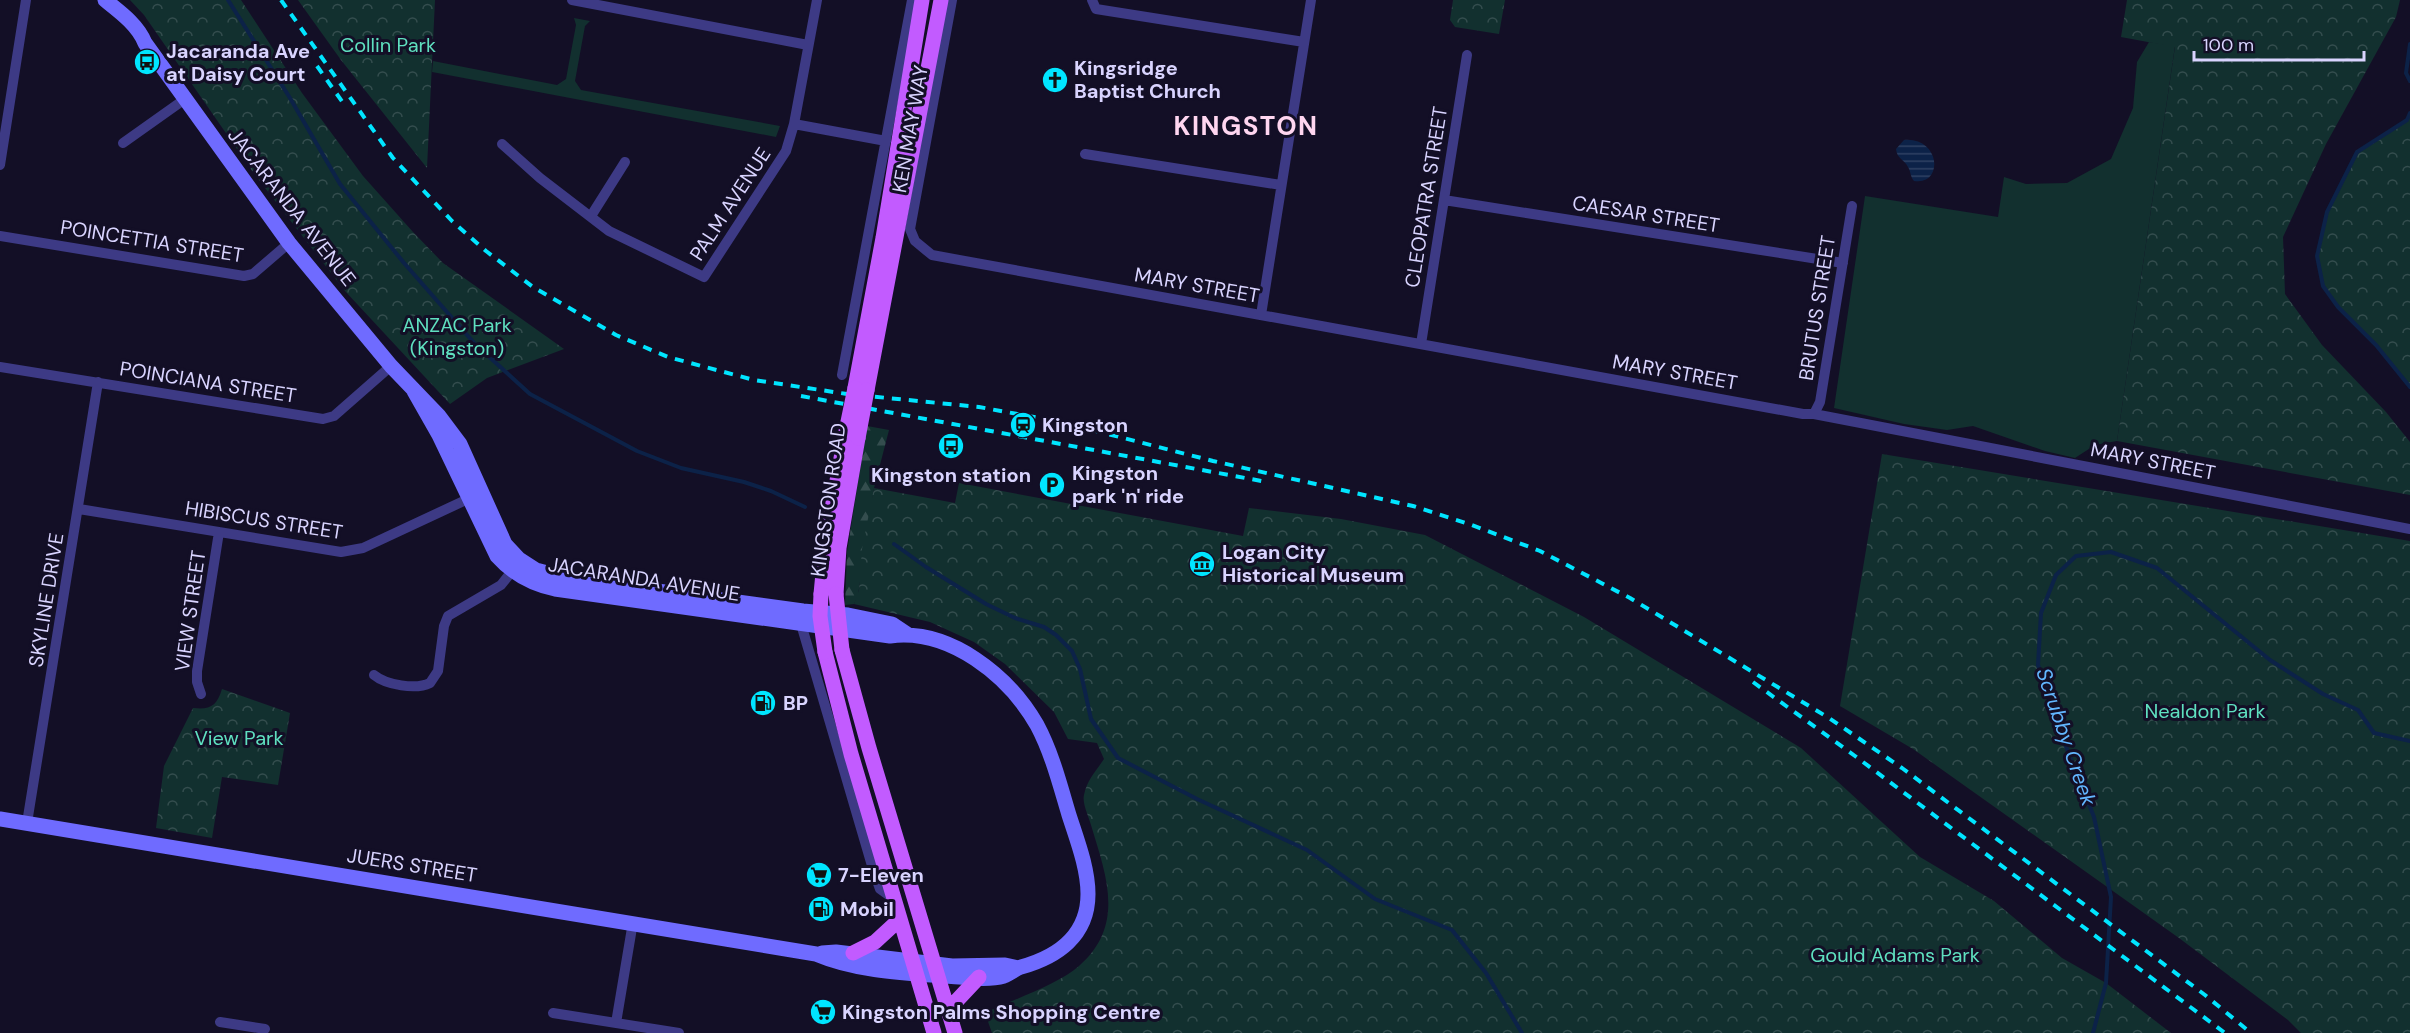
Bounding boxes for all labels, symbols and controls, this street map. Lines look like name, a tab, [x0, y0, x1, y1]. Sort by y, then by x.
scale bar	[2194, 24, 2364, 62]
park label: Collin Park	[340, 32, 436, 58]
text: 100 m	[2203, 33, 2254, 57]
place label: Jacaranda Ave at Daisy Court	[166, 38, 310, 87]
bus stop icon: Jacaranda Ave at Daisy Court	[132, 47, 162, 77]
place label: Kingsridge Baptist Church	[1074, 55, 1221, 104]
street label: KEN MAY WAY	[886, 63, 934, 195]
church icon: Kingsridge Baptist Church	[1040, 65, 1070, 95]
street label: CLEOPATRA STREET	[1399, 105, 1453, 289]
district label: KINGSTON	[1173, 109, 1319, 143]
street label: JACARANDA AVENUE	[222, 123, 362, 291]
street label: PALM AVENUE	[684, 142, 776, 266]
street label: CAESAR STREET	[1570, 190, 1722, 238]
street label: POINCETTIA STREET	[59, 214, 245, 268]
street label: BRUTUS STREET	[1793, 234, 1841, 382]
street label: MARY STREET	[1132, 261, 1262, 309]
park label: ANZAC Park (Kingston)	[402, 312, 512, 361]
street label: MARY STREET	[1610, 348, 1740, 396]
street label: POINCIANA STREET	[118, 355, 298, 409]
station icon: Kingston	[1008, 410, 1038, 440]
place label: Kingston	[1042, 412, 1128, 438]
street label: KINGSTON ROAD	[804, 421, 852, 579]
bus stop icon: Kingston station	[936, 431, 966, 461]
street label: MARY STREET	[2088, 436, 2218, 486]
place label: Kingston park 'n' ride	[1072, 460, 1184, 509]
place label: Kingston station	[871, 462, 1031, 488]
parking icon: Kingston park 'n' ride	[1037, 470, 1067, 500]
street label: HIBISCUS STREET	[183, 495, 345, 545]
street label: SKYLINE DRIVE	[23, 531, 69, 669]
place label: Logan City Historical Museum	[1222, 539, 1404, 588]
street label: VIEW STREET	[169, 549, 211, 673]
museum icon: Logan City Historical Museum	[1187, 549, 1217, 579]
street label: JACARANDA AVENUE	[546, 551, 742, 607]
water label: Scrubby Creek	[2029, 664, 2103, 810]
fuel station icon: BP	[748, 688, 778, 718]
place label: BP	[783, 690, 808, 716]
park label: Nealdon Park	[2144, 698, 2266, 724]
park label: View Park	[194, 725, 284, 751]
street label: JUERS STREET	[345, 842, 479, 888]
supermarket icon: 7-Eleven	[804, 860, 834, 890]
place label: 7-Eleven	[838, 862, 924, 888]
fuel station icon: Mobil	[806, 894, 836, 924]
place label: Mobil	[840, 896, 894, 922]
park label: Gould Adams Park	[1810, 942, 1980, 968]
supermarket icon: Kingston Palms Shopping Centre	[808, 997, 838, 1027]
place label: Kingston Palms Shopping Centre	[842, 999, 1161, 1025]

